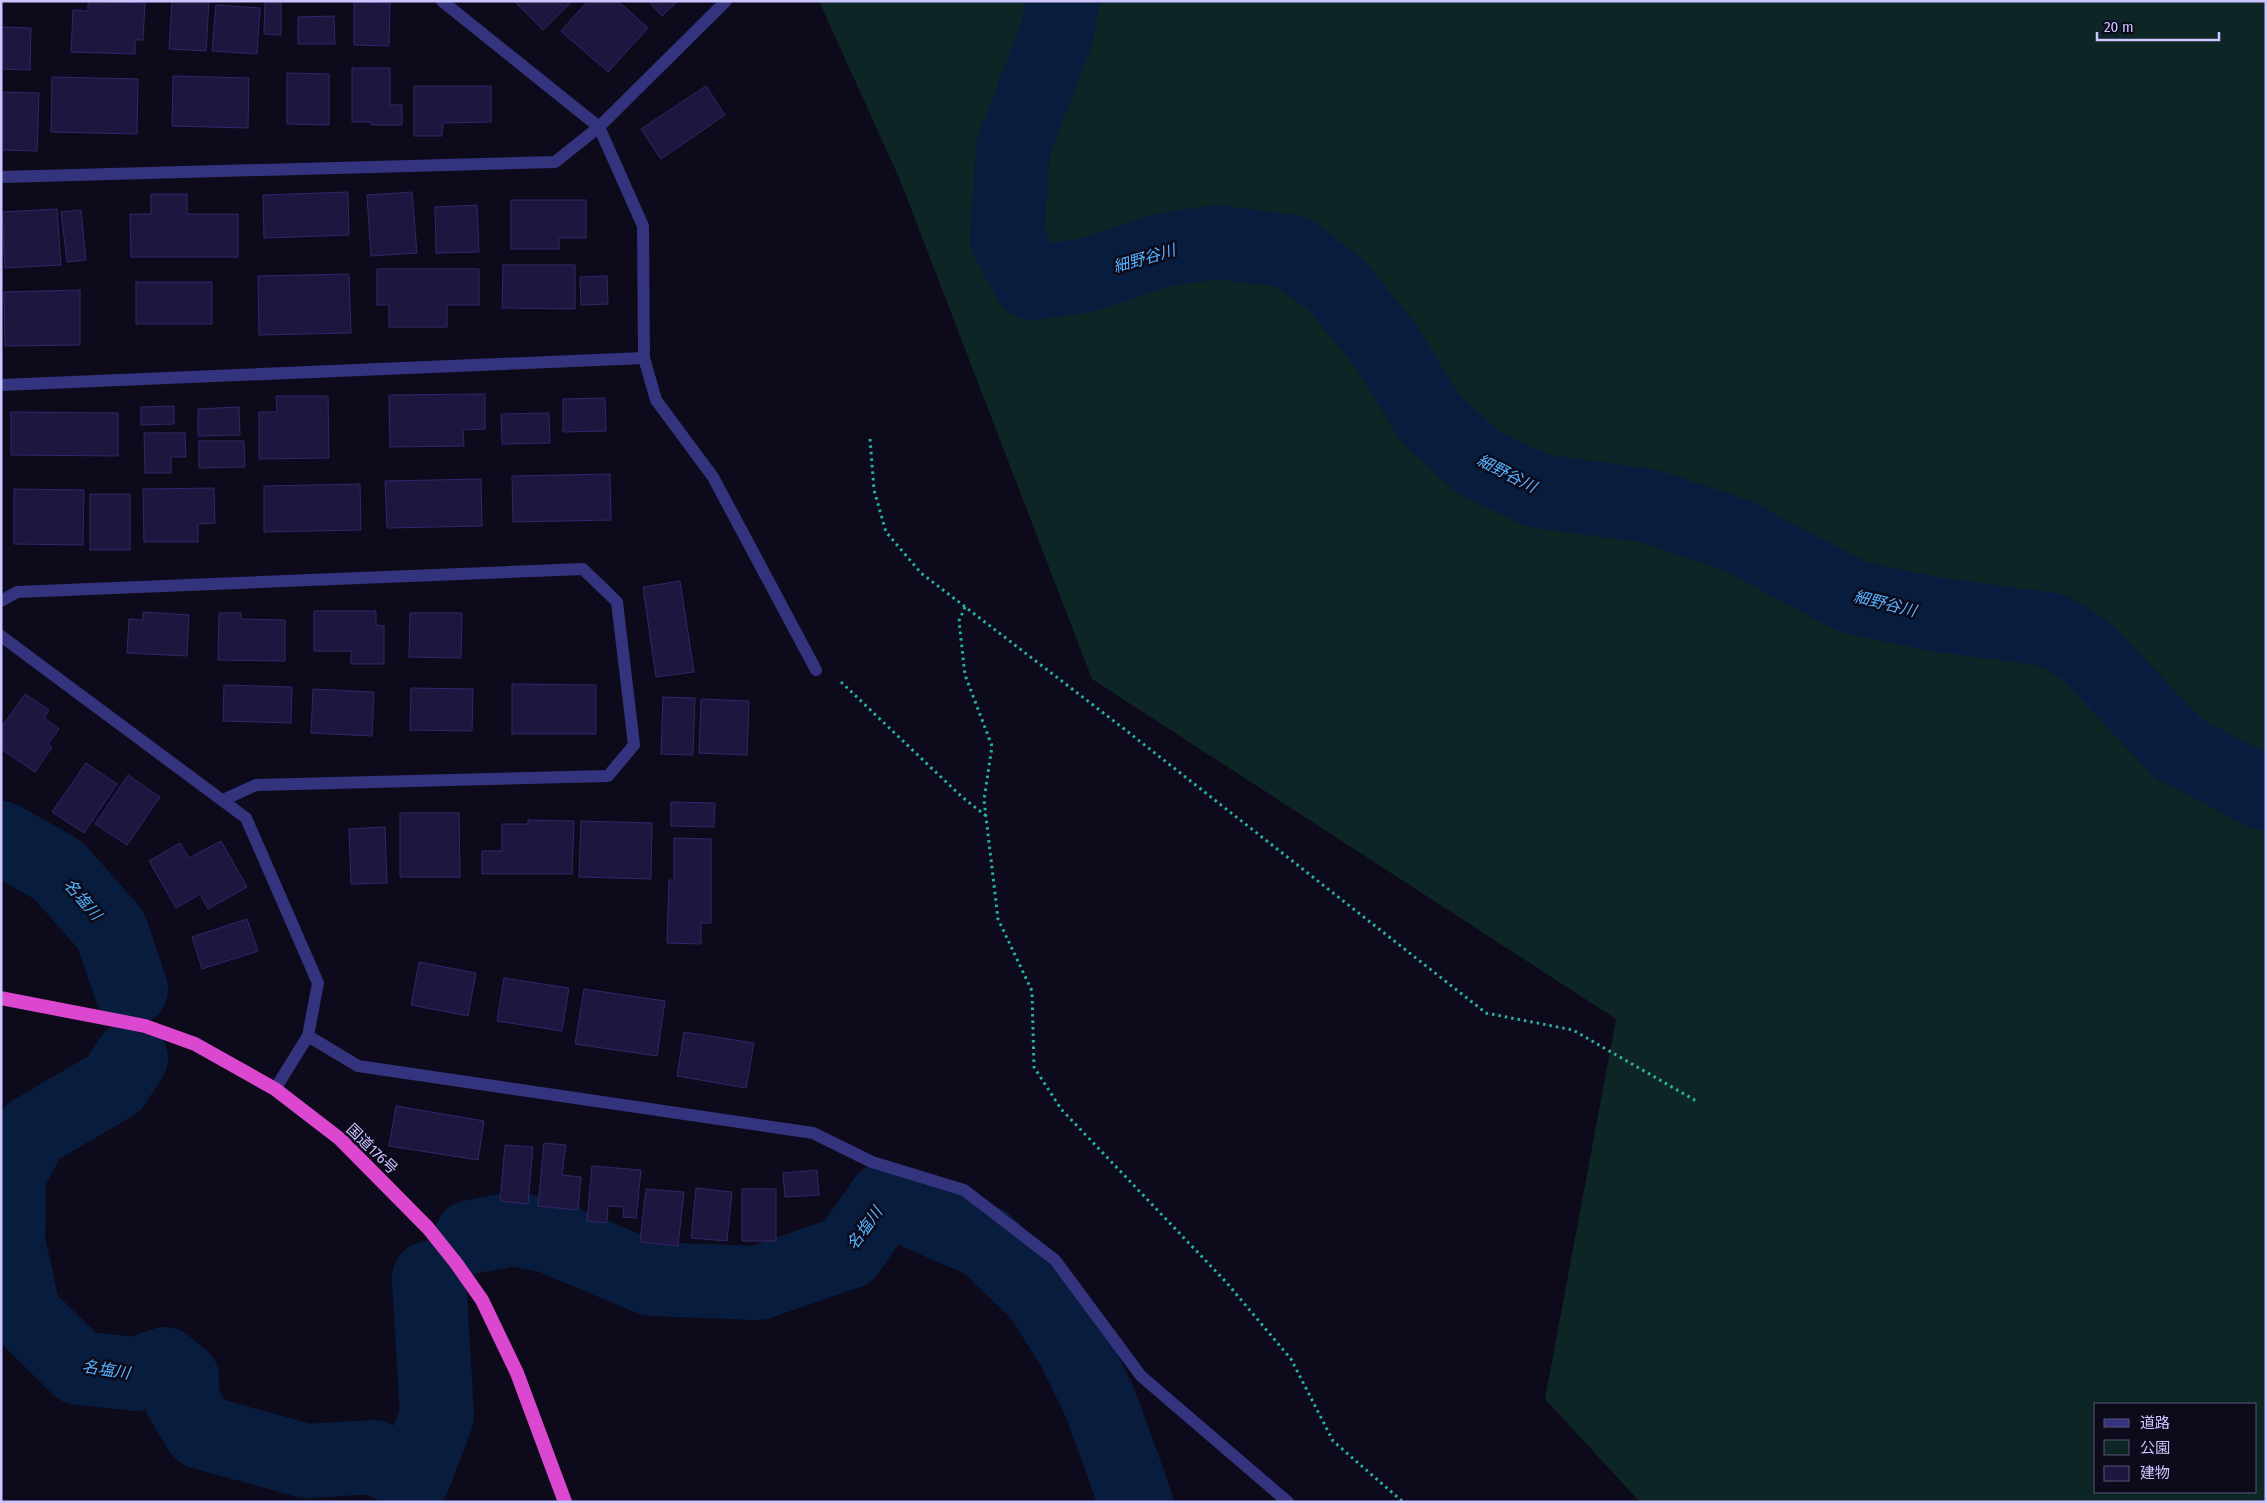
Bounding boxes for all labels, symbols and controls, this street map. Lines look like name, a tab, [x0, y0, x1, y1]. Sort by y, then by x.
scale bar	[2097, 10, 2220, 42]
text: 20 m	[2104, 18, 2134, 36]
water label: 細野谷川	[1111, 240, 1179, 276]
water label: 細野谷川	[1474, 450, 1541, 497]
water label: 細野谷川	[1852, 587, 1920, 621]
water label: 名塩川	[60, 875, 107, 925]
street label: 国道176号	[343, 1120, 401, 1178]
water label: 名塩川	[843, 1202, 887, 1253]
water label: 名塩川	[81, 1356, 133, 1383]
legend	[2094, 1403, 2257, 1493]
text: 道路	[2140, 1414, 2170, 1432]
text: 公園	[2140, 1439, 2170, 1457]
text: 建物	[2140, 1464, 2170, 1482]

